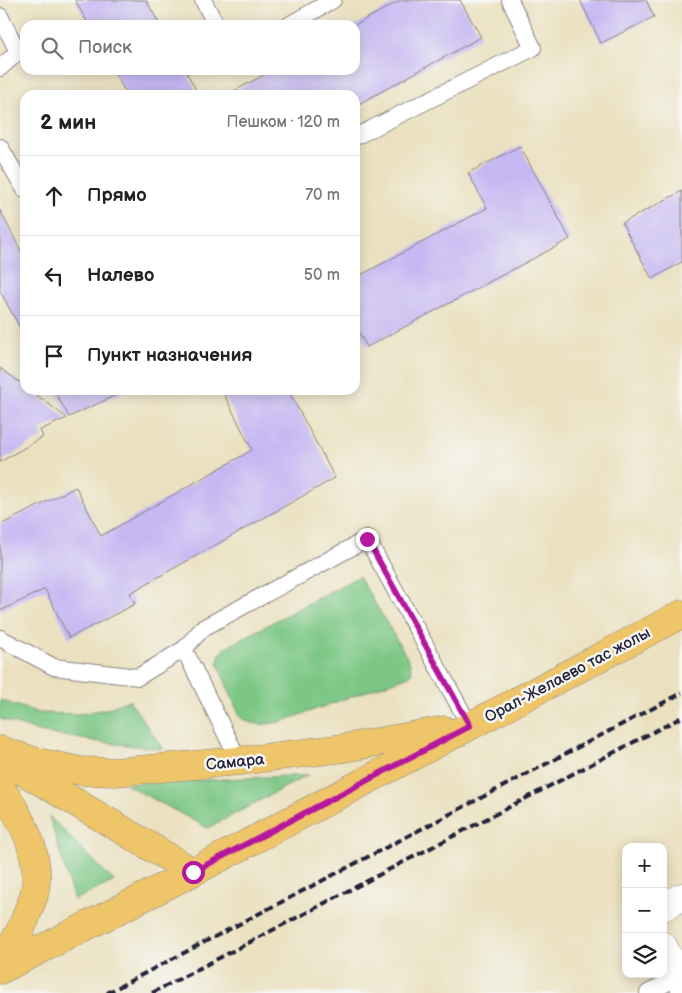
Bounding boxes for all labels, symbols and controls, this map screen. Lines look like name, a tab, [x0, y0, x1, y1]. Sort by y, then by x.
search box	[20, 20, 360, 75]
icon: search	[38, 34, 66, 62]
text: Поиск	[78, 36, 132, 59]
text: 2 мин	[40, 110, 96, 135]
text: Пешком · 120 m	[227, 113, 340, 132]
icon: ahead	[40, 182, 68, 210]
text: Прямо	[87, 184, 147, 207]
text: 70 m	[305, 186, 340, 205]
icon: left	[40, 262, 68, 290]
text: Налево	[87, 264, 154, 287]
text: 50 m	[304, 266, 340, 285]
icon: arrive	[40, 342, 68, 370]
text: Пункт назначения	[87, 344, 252, 367]
route end	[356, 528, 379, 551]
street label: Орал-Желаево тас жолы	[482, 624, 654, 727]
street label: Самара	[205, 750, 266, 775]
map controls	[622, 843, 667, 978]
button: +	[622, 843, 667, 888]
route start	[182, 861, 205, 884]
button: −	[622, 888, 667, 933]
button: layers	[622, 933, 667, 978]

